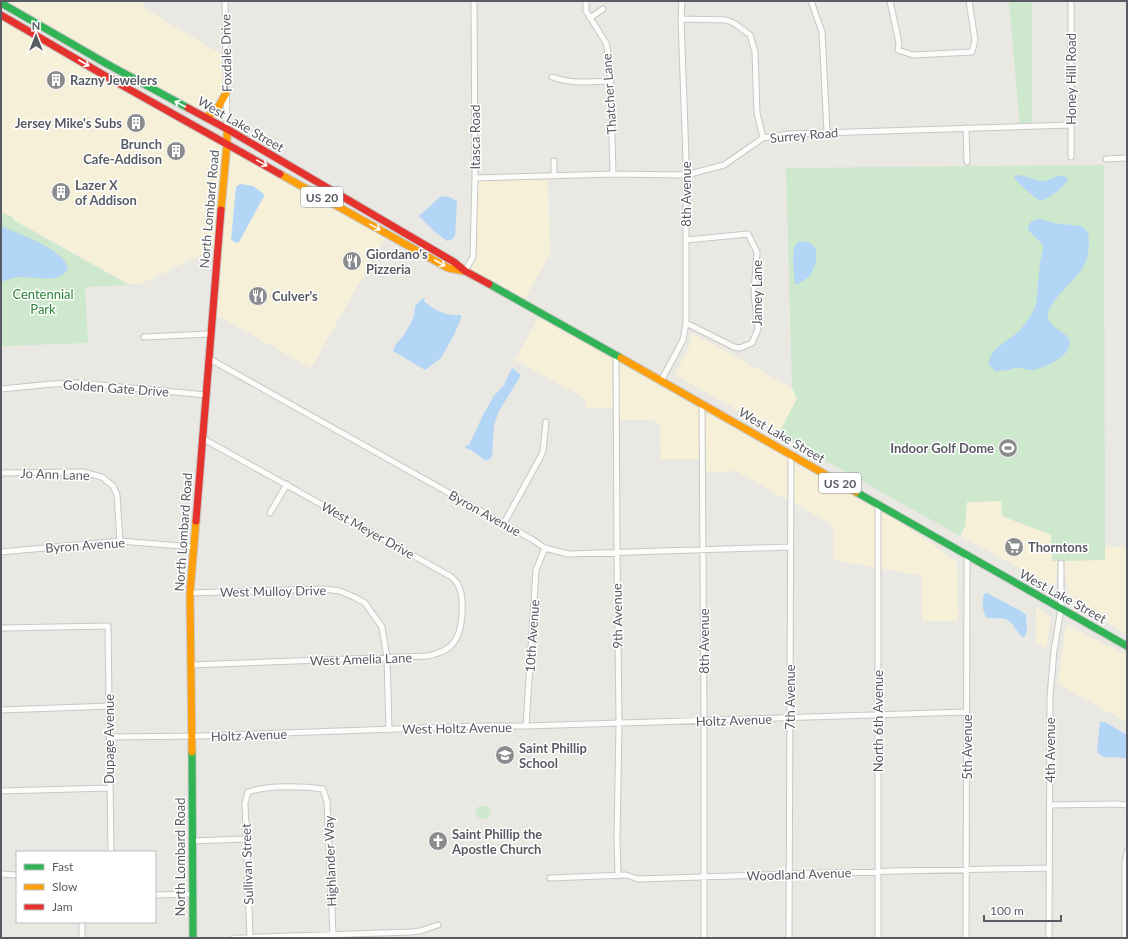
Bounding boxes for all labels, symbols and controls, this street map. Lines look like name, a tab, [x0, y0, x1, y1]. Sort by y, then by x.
street label: Foxdale Drive	[217, 14, 235, 92]
north arrow	[16, 16, 56, 56]
text: N	[32, 19, 40, 32]
street label: Honey Hill Road	[1063, 33, 1079, 125]
street label: Thatcher Lane	[598, 53, 620, 135]
one-way arrow	[78, 60, 90, 68]
building icon: Razny Jewelers	[45, 69, 67, 91]
place label: Razny Jewelers	[70, 72, 158, 88]
street label: West Lake Street	[195, 93, 287, 155]
one-way arrow	[175, 99, 187, 107]
street label: Itasca Road	[467, 104, 483, 170]
building icon: Jersey Mike's Subs	[125, 112, 147, 134]
place label: Jersey Mike's Subs	[15, 115, 122, 131]
street label: Surrey Road	[769, 124, 839, 146]
place label: Brunch Cafe-Addison	[83, 136, 162, 167]
building icon: Brunch Cafe-Addison	[165, 140, 187, 162]
street label: North Lombard Road	[196, 149, 222, 269]
one-way arrow	[255, 160, 267, 167]
street label: 8th Avenue	[678, 161, 694, 227]
place label: Lazer X of Addison	[75, 177, 137, 208]
building icon: Lazer X of Addison	[50, 181, 72, 203]
road number: US 20	[301, 187, 343, 207]
one-way arrow	[369, 223, 381, 231]
place label: Giordano's Pizzeria	[366, 246, 428, 277]
restaurant icon: Giordano's Pizzeria	[341, 250, 363, 272]
one-way arrow	[434, 260, 446, 268]
street label: Jamey Lane	[749, 260, 765, 326]
restaurant icon: Culver's	[247, 285, 269, 307]
park label: Centennial Park	[12, 286, 74, 317]
place label: Culver's	[272, 288, 318, 304]
street label: Golden Gate Drive	[62, 376, 170, 400]
street label: West Lake Street	[736, 404, 828, 466]
sports icon: Indoor Golf Dome	[997, 437, 1019, 459]
place label: Indoor Golf Dome	[890, 440, 994, 456]
street label: Jo Ann Lane	[20, 465, 90, 483]
street label: North Lombard Road	[171, 472, 195, 592]
road number: US 20	[819, 473, 861, 493]
street label: Byron Avenue	[446, 487, 524, 539]
street label: West Meyer Drive	[319, 498, 417, 562]
street label: Byron Avenue	[45, 534, 126, 556]
supermarket icon: Thorntons	[1003, 536, 1025, 558]
place label: Thorntons	[1028, 539, 1088, 555]
street label: West Lake Street	[1017, 565, 1110, 627]
street label: West Mulloy Drive	[220, 582, 326, 600]
street label: 9th Avenue	[608, 583, 626, 649]
street label: 10th Avenue	[521, 599, 543, 673]
street label: 8th Avenue	[696, 608, 712, 674]
street label: West Amelia Lane	[310, 649, 413, 669]
street label: 7th Avenue	[782, 664, 798, 730]
street label: North 6th Avenue	[870, 670, 886, 772]
street label: Dupage Avenue	[101, 694, 117, 784]
street label: Holtz Avenue	[695, 711, 773, 729]
street label: 5th Avenue	[959, 714, 975, 780]
street label: 4th Avenue	[1042, 717, 1058, 783]
street label: West Holtz Avenue	[402, 719, 512, 737]
street label: Holtz Avenue	[210, 726, 288, 744]
place label: Saint Phillip School	[519, 740, 587, 771]
school or university icon: Saint Phillip School	[494, 744, 516, 766]
street label: North Lombard Road	[172, 798, 188, 917]
street label: Highlander Way	[320, 815, 340, 907]
street label: Sullivan Street	[238, 823, 256, 905]
place label: Saint Phillip the Apostle Church	[451, 826, 542, 857]
church icon: Saint Phillip the Apostle Church	[427, 830, 449, 852]
legend	[16, 851, 156, 923]
text: Fast	[52, 859, 74, 874]
street label: Woodland Avenue	[746, 864, 852, 884]
text: Slow	[52, 879, 78, 894]
scale bar	[984, 897, 1061, 923]
text: Jam	[52, 899, 73, 914]
text: 100 m	[990, 903, 1024, 918]

